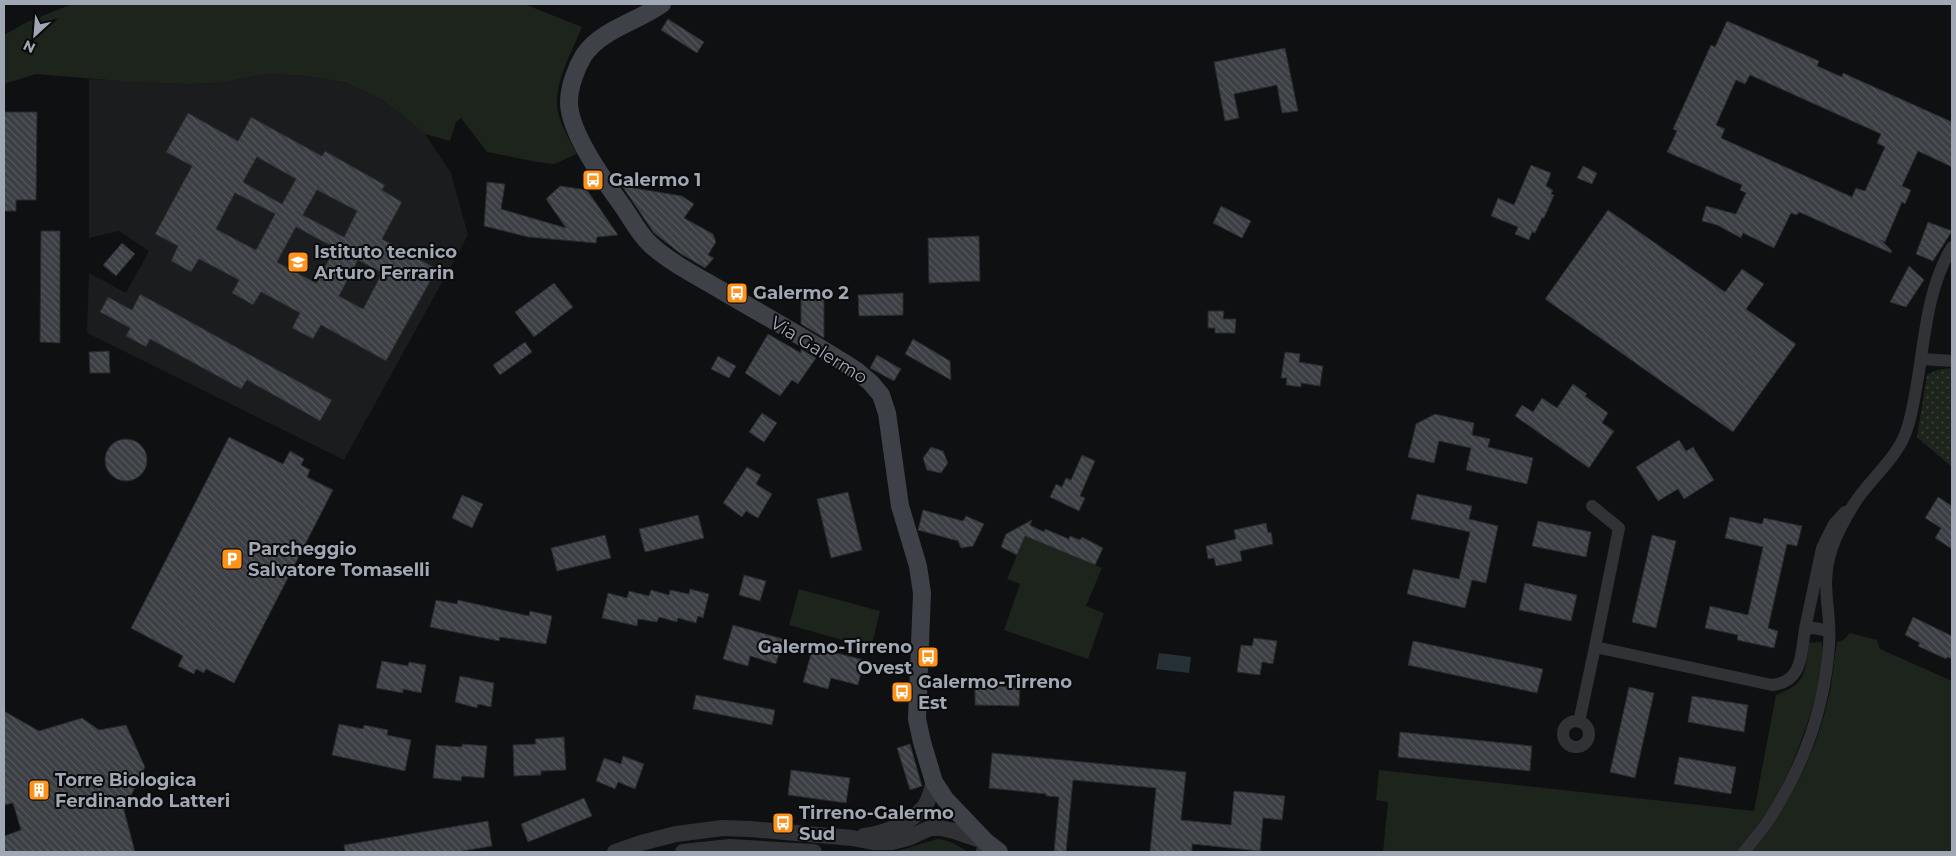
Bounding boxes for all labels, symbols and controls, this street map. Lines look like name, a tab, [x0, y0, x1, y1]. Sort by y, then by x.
north arrow	[10, 10, 60, 60]
text: N	[20, 36, 38, 57]
bus stop icon: Galermo 1	[581, 168, 605, 192]
place label: Galermo 1	[609, 169, 701, 191]
place label: Istituto tecnico Arturo Ferrarin	[313, 241, 457, 284]
school or university icon: Istituto tecnico Arturo Ferrarin	[286, 250, 310, 274]
bus stop icon: Galermo 2	[725, 281, 749, 305]
place label: Galermo 2	[753, 282, 849, 304]
street label: Via Galermo	[766, 311, 872, 389]
place label: Parcheggio Salvatore Tomaselli	[248, 538, 430, 581]
parking icon: Parcheggio Salvatore Tomaselli	[220, 547, 244, 571]
place label: Galermo-Tirreno Ovest	[758, 636, 912, 679]
bus stop icon: Galermo-Tirreno Ovest	[916, 645, 940, 669]
place label: Galermo-Tirreno Est	[918, 671, 1072, 714]
bus stop icon: Galermo-Tirreno Est	[890, 680, 914, 704]
place label: Torre Biologica Ferdinando Latteri	[55, 769, 230, 812]
building icon: Torre Biologica Ferdinando Latteri	[27, 778, 51, 802]
place label: Tirreno-Galermo Sud	[799, 802, 954, 845]
bus stop icon: Tirreno-Galermo Sud	[771, 811, 795, 835]

